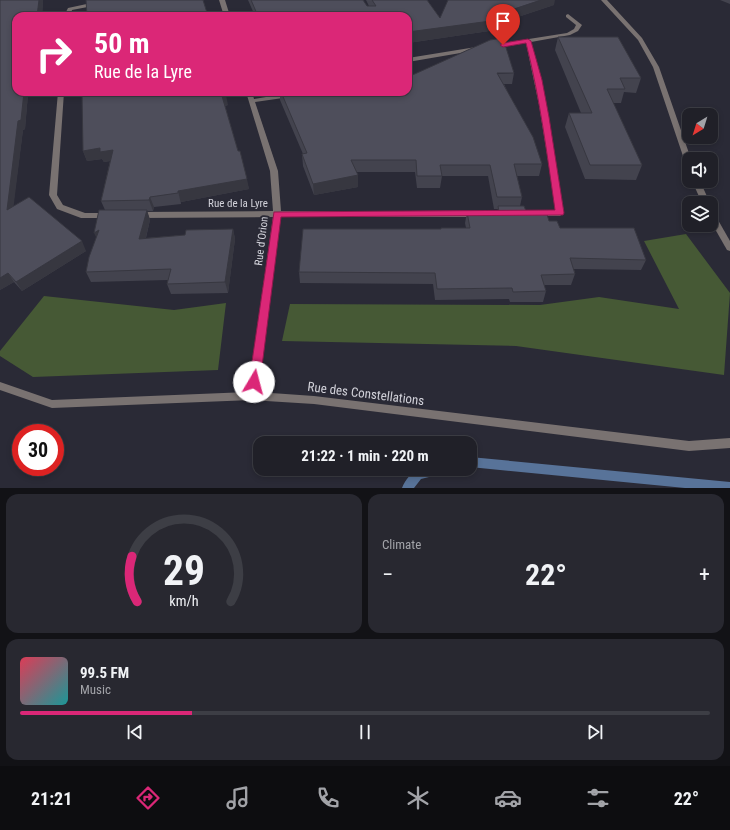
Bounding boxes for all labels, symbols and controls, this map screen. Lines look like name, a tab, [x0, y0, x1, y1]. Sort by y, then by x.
pin	[486, 4, 520, 45]
icon: arrive	[492, 10, 514, 32]
text: 50 m	[94, 27, 150, 60]
icon: right	[28, 28, 80, 80]
text: Rue de la Lyre	[94, 61, 192, 82]
north arrow	[682, 108, 718, 144]
map controls	[682, 108, 718, 232]
button: sound	[682, 152, 718, 188]
button: layers	[682, 196, 718, 232]
street label: Rue de la Lyre	[208, 197, 268, 210]
street label: Rue d'Orion	[252, 216, 271, 266]
position arrow	[233, 361, 275, 403]
street label: Rue des Constellations	[307, 379, 425, 408]
speed limit sign: 30	[12, 424, 64, 476]
text: 21:22 · 1 min · 220 m	[301, 447, 429, 465]
text: Climate	[382, 537, 421, 552]
text: 29	[163, 545, 205, 594]
text: 22°	[525, 557, 567, 592]
text: −	[382, 562, 393, 587]
text: +	[699, 562, 710, 587]
text: km/h	[169, 592, 199, 608]
text: 99.5 FM	[80, 664, 129, 682]
text: Music	[80, 682, 111, 697]
icon: previous	[124, 721, 146, 743]
icon: pause	[354, 721, 376, 743]
icon: next	[584, 721, 606, 743]
icon: directions	[134, 784, 162, 812]
icon: music	[224, 784, 252, 812]
icon: phone	[314, 784, 342, 812]
icon: climate	[404, 784, 432, 812]
icon: car	[494, 784, 522, 812]
icon: filters	[584, 784, 612, 812]
text: 21:21	[31, 788, 72, 809]
text: 22°	[674, 788, 699, 809]

